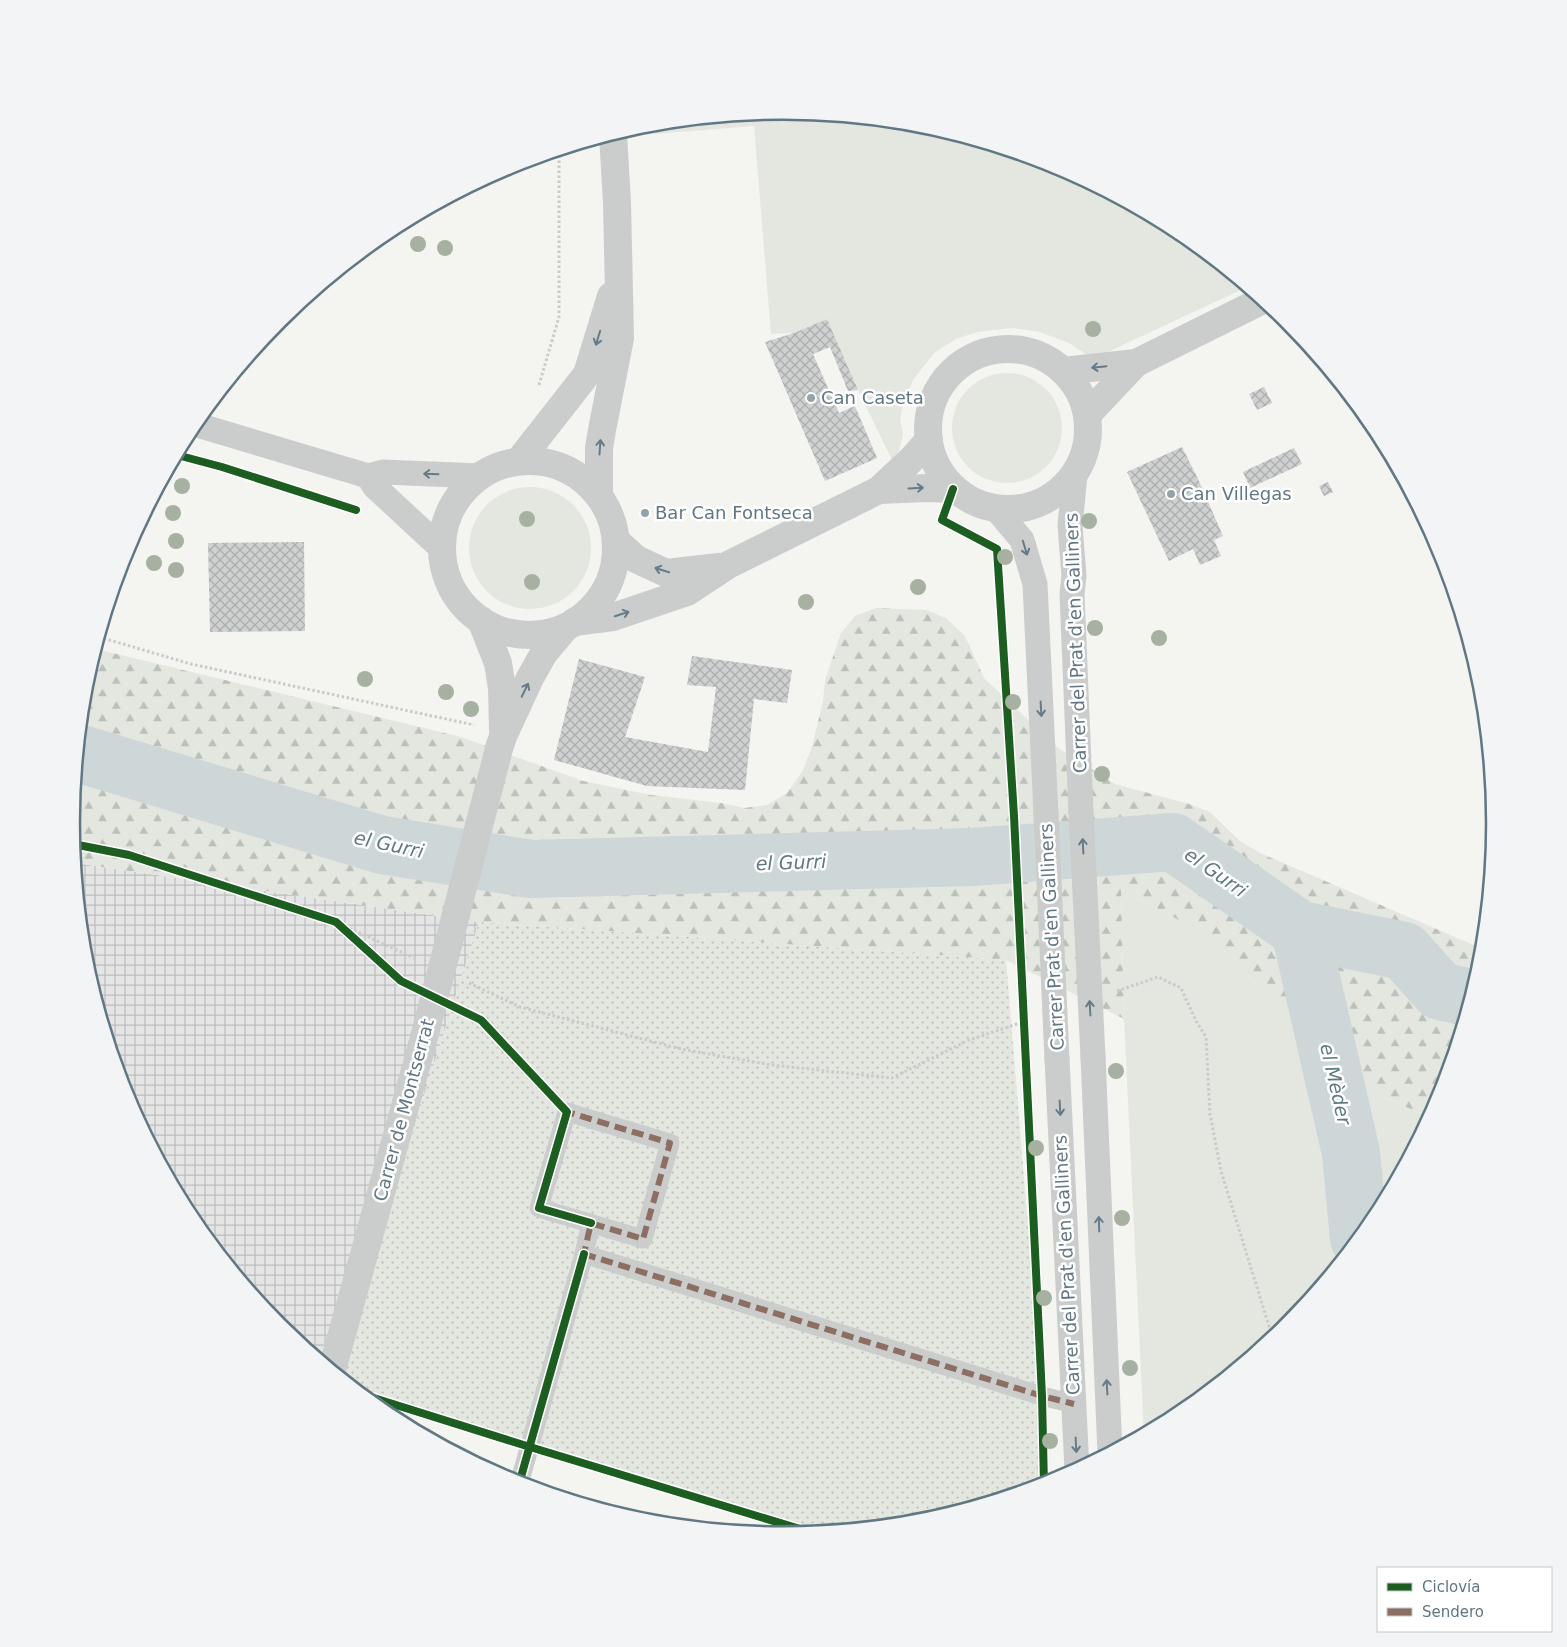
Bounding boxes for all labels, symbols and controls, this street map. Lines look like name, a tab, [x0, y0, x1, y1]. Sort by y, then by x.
one-way arrow	[593, 330, 603, 346]
one-way arrow	[1092, 362, 1108, 371]
place label: Can Caseta	[821, 387, 924, 408]
marker: Can Caseta	[805, 392, 817, 404]
one-way arrow	[595, 439, 605, 455]
one-way arrow	[423, 469, 439, 478]
place label: Can Villegas	[1181, 483, 1292, 504]
one-way arrow	[908, 484, 924, 493]
marker: Can Villegas	[1165, 488, 1177, 500]
place label: Bar Can Fontseca	[655, 502, 813, 523]
marker: Bar Can Fontseca	[639, 507, 651, 519]
street label: Carrer del Prat d'en Galliners	[1060, 512, 1091, 774]
one-way arrow	[1020, 540, 1030, 556]
one-way arrow	[655, 565, 671, 575]
one-way arrow	[614, 609, 629, 618]
one-way arrow	[520, 683, 530, 698]
one-way arrow	[1037, 701, 1046, 717]
street label: Carrer Prat d'en Galliners	[1035, 823, 1068, 1051]
water label: el Gurri	[352, 826, 427, 862]
one-way arrow	[1078, 838, 1088, 854]
water label: el Gurri	[1181, 843, 1252, 902]
water label: el Gurri	[755, 850, 827, 874]
one-way arrow	[1086, 1001, 1095, 1017]
street label: Carrer de Montserrat	[369, 1016, 438, 1203]
water label: el Mèder	[1316, 1041, 1356, 1128]
one-way arrow	[1055, 1100, 1064, 1116]
street label: Carrer del Prat d'en Galliners	[1049, 1134, 1084, 1396]
one-way arrow	[1095, 1217, 1104, 1233]
one-way arrow	[1102, 1379, 1111, 1395]
one-way arrow	[1071, 1436, 1081, 1453]
legend	[1377, 1567, 1552, 1632]
text: Ciclovía	[1422, 1578, 1480, 1596]
text: Sendero	[1422, 1603, 1484, 1621]

